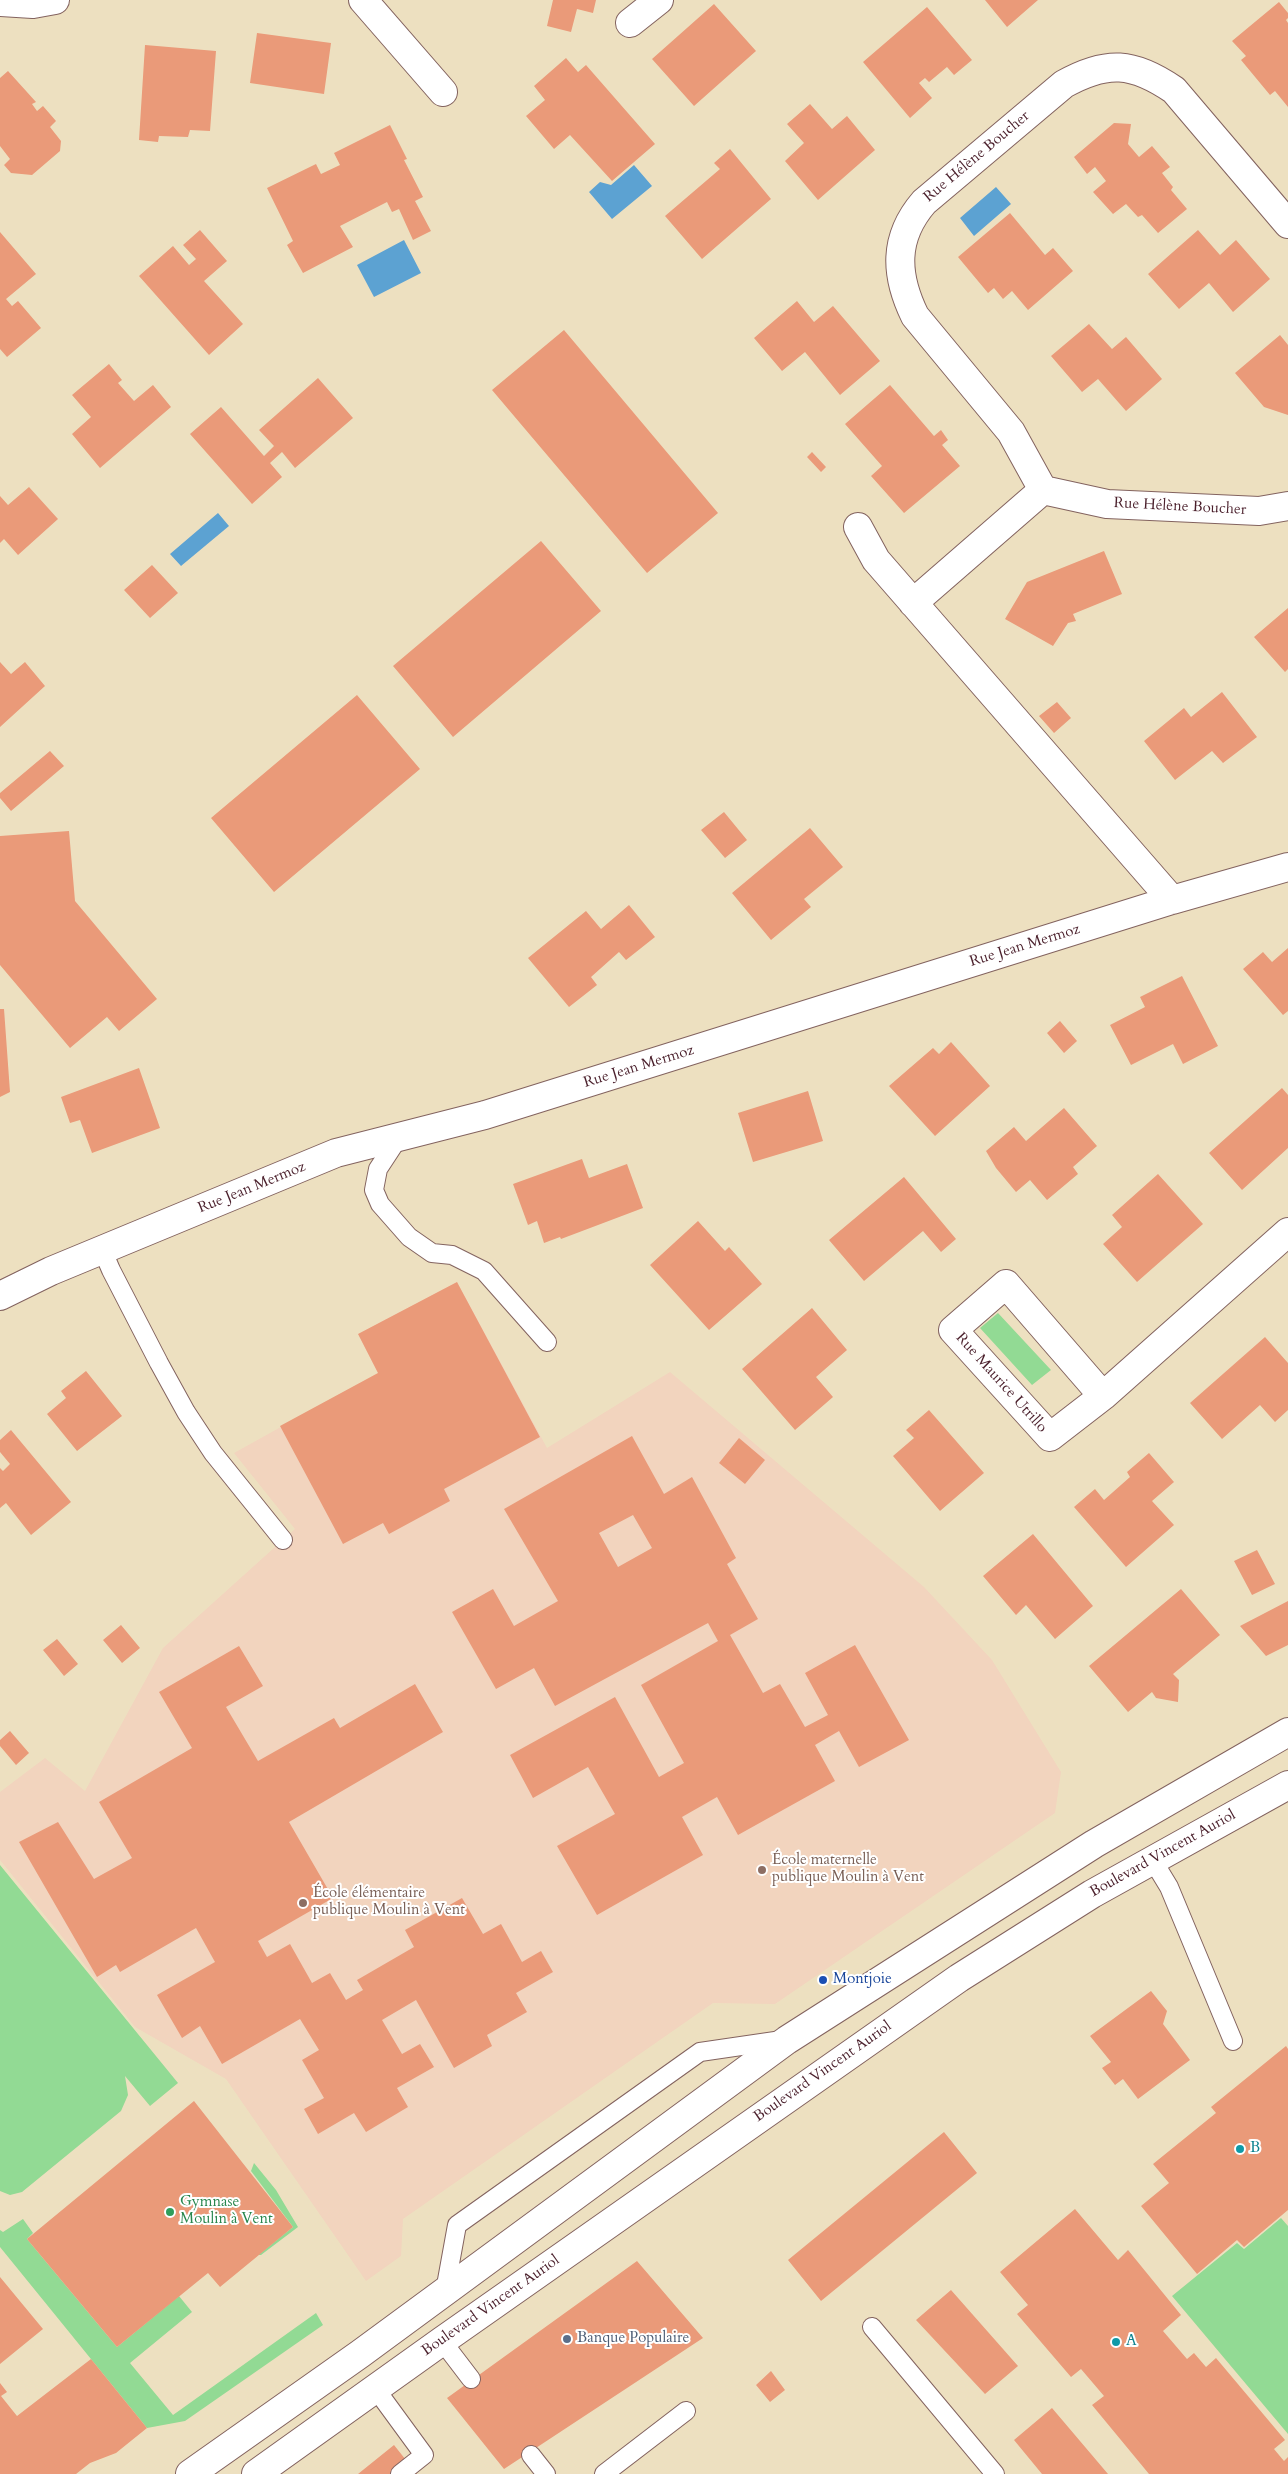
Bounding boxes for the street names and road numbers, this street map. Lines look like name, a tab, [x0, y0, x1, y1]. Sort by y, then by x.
street label: Rue Hélène Boucher	[920, 107, 1034, 207]
street label: Rue Hélène Boucher	[1113, 495, 1247, 519]
street label: Rue Jean Mermoz	[968, 921, 1082, 971]
street label: Rue Jean Mermoz	[582, 1042, 696, 1092]
street label: Rue Jean Mermoz	[196, 1158, 308, 1218]
street label: Rue Maurice Utrillo	[951, 1329, 1051, 1437]
street label: Boulevard Vincent Auriol	[1087, 1806, 1239, 1902]
street label: Boulevard Vincent Auriol	[751, 2018, 895, 2126]
street label: Boulevard Vincent Auriol	[419, 2252, 563, 2360]

